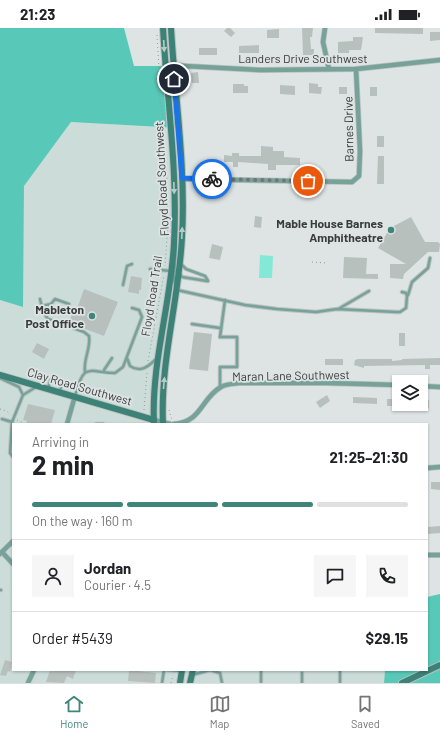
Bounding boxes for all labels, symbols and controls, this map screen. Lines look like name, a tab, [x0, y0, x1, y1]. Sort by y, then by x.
text: 21:23	[20, 5, 55, 23]
one-way arrow	[160, 40, 167, 52]
street label: Landers Drive Southwest	[238, 51, 368, 65]
pin	[157, 62, 191, 96]
icon: home	[163, 68, 185, 90]
street label: Barnes Drive	[340, 96, 356, 162]
street label: Floyd Road Southwest	[151, 121, 171, 237]
courier	[192, 159, 232, 199]
pin	[291, 164, 325, 198]
icon: bike	[201, 168, 223, 190]
icon: bag	[297, 170, 319, 192]
one-way arrow	[171, 182, 178, 194]
place label: Mable House Barnes Amphitheatre	[276, 216, 383, 244]
marker: Mable House Barnes Amphitheatre	[386, 225, 396, 235]
one-way arrow	[179, 227, 186, 239]
street label: Floyd Road Trail	[138, 255, 164, 337]
place label: Mableton Post Office	[25, 302, 84, 330]
marker: Mableton Post Office	[87, 311, 97, 321]
street label: Clay Road Southwest	[26, 364, 134, 408]
street label: Maran Lane Southwest	[232, 367, 350, 383]
map controls	[392, 375, 428, 411]
button: layers	[392, 375, 428, 411]
one-way arrow	[161, 377, 167, 389]
text: Arriving in	[32, 434, 89, 450]
text: 21:25–21:30	[330, 448, 408, 466]
text: 2 min	[32, 449, 94, 480]
text: On the way · 160 m	[32, 513, 133, 529]
button: person	[32, 555, 74, 597]
button: chat	[314, 555, 356, 597]
button: phone	[366, 555, 408, 597]
text: Jordan	[84, 559, 131, 577]
text: Courier · 4.5	[84, 577, 151, 593]
text: Order #5439	[32, 629, 113, 647]
text: $29.15	[366, 629, 408, 647]
tab: Home	[60, 693, 88, 730]
tab: Map	[209, 693, 231, 730]
tab: Saved	[351, 693, 380, 730]

